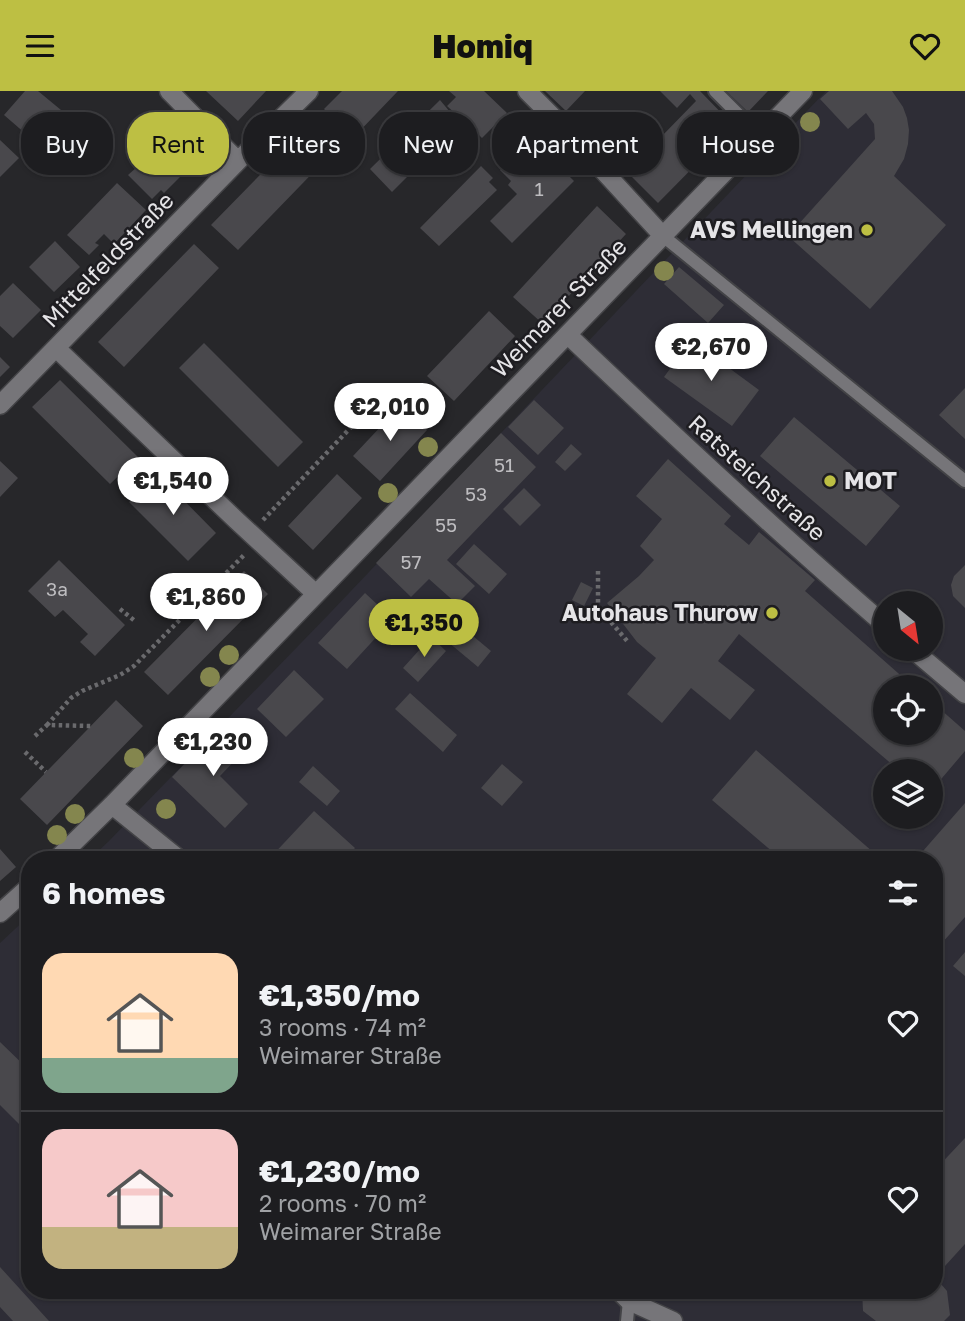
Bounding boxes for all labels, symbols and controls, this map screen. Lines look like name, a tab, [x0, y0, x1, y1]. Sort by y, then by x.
icon: menu	[21, 27, 59, 65]
text: Homiq	[432, 27, 533, 65]
icon: heart	[906, 27, 944, 65]
chip: Buy	[21, 112, 113, 175]
chip: Rent	[127, 112, 229, 175]
chip: Filters	[243, 112, 365, 175]
chip: New	[379, 112, 478, 175]
chip: Apartment	[492, 112, 663, 175]
chip: House	[677, 112, 799, 175]
house number: 1	[534, 177, 544, 200]
street label: Mittelfeldstraße	[36, 186, 179, 333]
place label: AVS Mellingen	[690, 215, 853, 243]
marker: AVS Mellingen	[859, 222, 875, 238]
street label: Weimarer Straße	[485, 232, 632, 383]
pin: €2,670	[654, 323, 768, 383]
text: €2,670	[671, 332, 751, 360]
pin: €2,010	[333, 383, 447, 443]
text: €2,010	[350, 392, 430, 420]
street label: Ratsteichstraße	[683, 408, 832, 546]
house number: 51	[494, 453, 514, 476]
pin: €1,540	[116, 457, 230, 517]
text: €1,540	[134, 466, 212, 494]
place label: MOT	[844, 466, 897, 494]
marker: MOT	[822, 473, 838, 489]
house number: 53	[465, 482, 487, 505]
house number: 55	[435, 513, 457, 536]
house number: 57	[400, 550, 422, 573]
pin: €1,860	[149, 573, 263, 633]
house number: 3a	[46, 577, 68, 600]
text: €1,860	[166, 582, 246, 610]
north arrow	[873, 591, 943, 661]
map controls	[873, 591, 943, 829]
place label: Autohaus Thurow	[562, 598, 758, 626]
pin: €1,350	[367, 599, 481, 659]
marker: Autohaus Thurow	[764, 605, 780, 621]
text: €1,350	[385, 608, 463, 636]
button: locate	[873, 675, 943, 745]
pin: €1,230	[156, 719, 270, 778]
text: €1,230	[174, 727, 252, 755]
button: layers	[873, 759, 943, 829]
icon: filters	[884, 874, 922, 912]
text: 6 homes	[42, 875, 165, 911]
text: €1,350/mo	[259, 977, 420, 1013]
icon: home	[98, 981, 182, 1065]
icon: heart	[884, 1004, 922, 1042]
text: 3 rooms · 74 m²	[259, 1013, 426, 1041]
text: Weimarer Straße	[259, 1041, 442, 1069]
text: €1,230/mo	[259, 1153, 420, 1189]
icon: home	[98, 1157, 182, 1241]
icon: heart	[884, 1180, 922, 1218]
text: 2 rooms · 70 m²	[259, 1189, 426, 1217]
text: Weimarer Straße	[259, 1217, 442, 1245]

